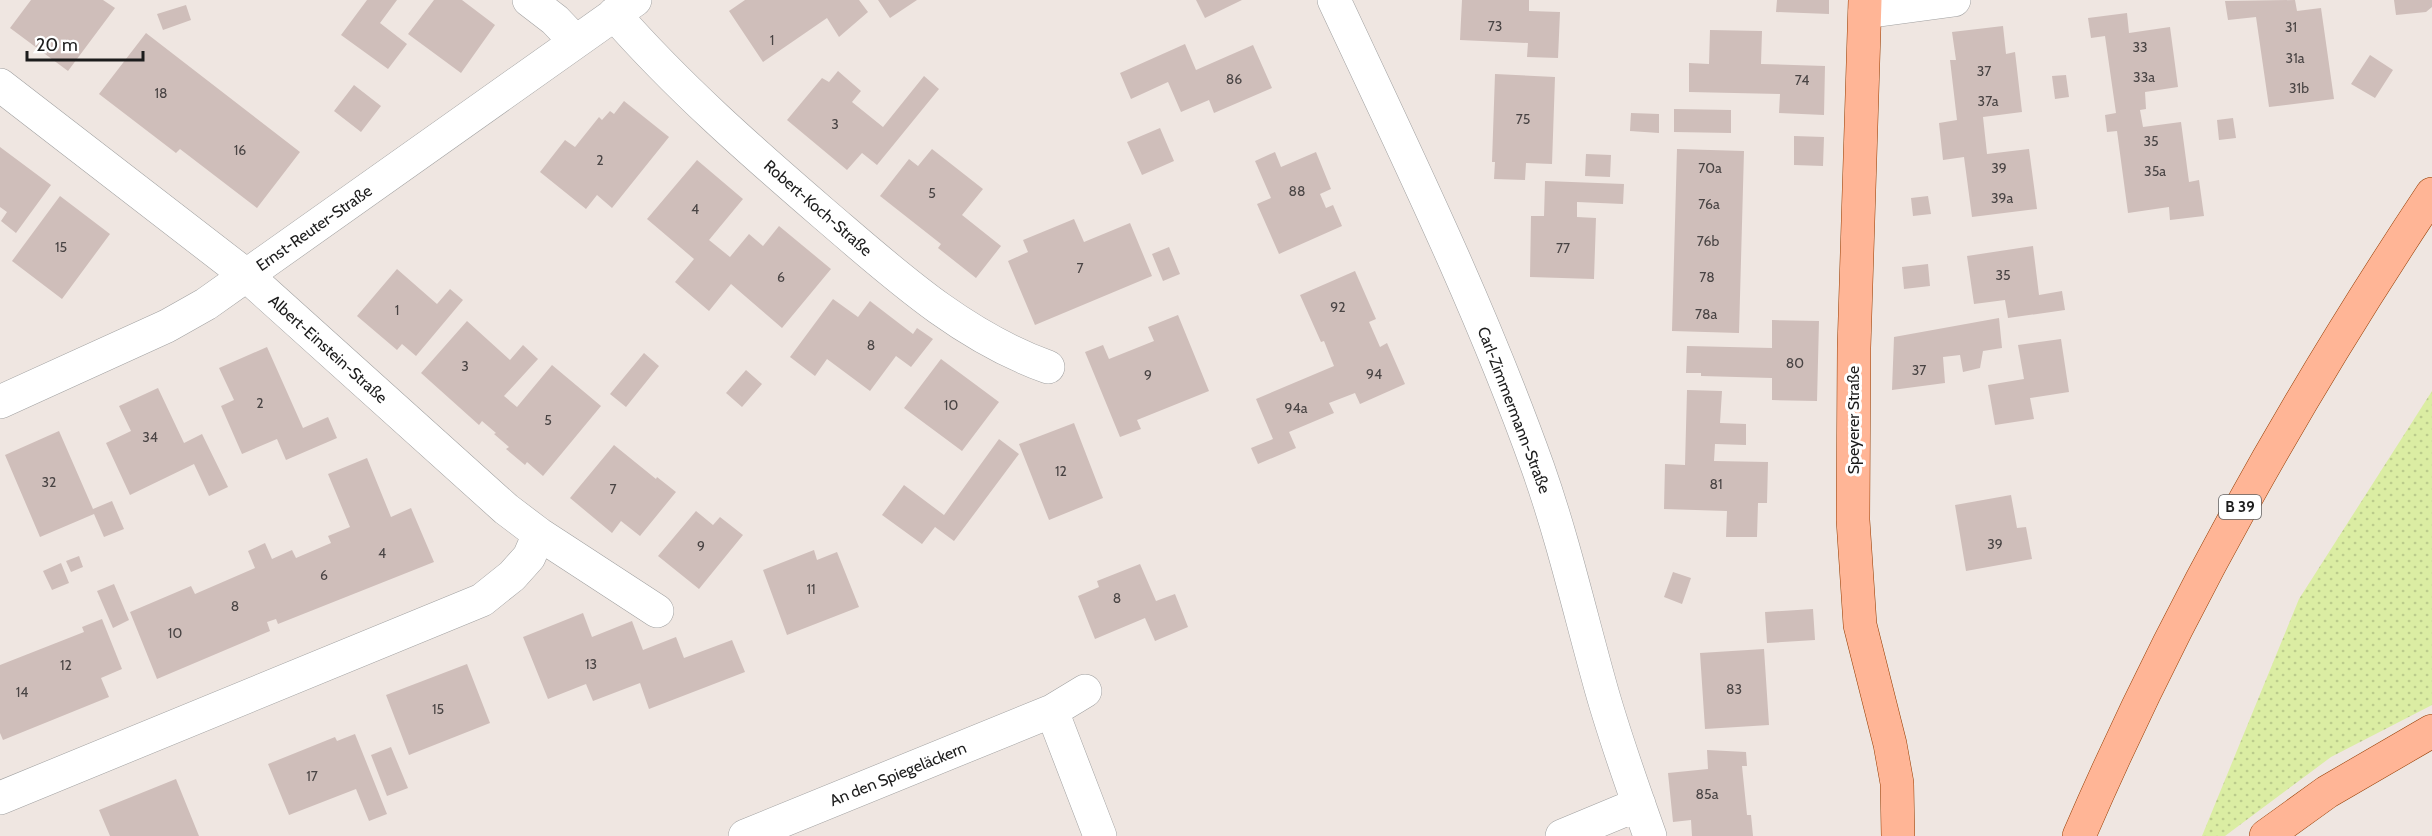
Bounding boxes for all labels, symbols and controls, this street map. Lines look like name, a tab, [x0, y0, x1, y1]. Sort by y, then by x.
house number: 73	[1488, 17, 1502, 35]
house number: 31	[2285, 18, 2297, 36]
scale bar	[27, 24, 142, 62]
house number: 1	[770, 31, 774, 49]
text: 20 m	[36, 34, 78, 56]
house number: 33	[2132, 38, 2148, 56]
house number: 31a	[2286, 49, 2305, 67]
house number: 37	[1977, 62, 1991, 80]
house number: 33a	[2133, 68, 2155, 86]
house number: 86	[1226, 70, 1242, 88]
house number: 74	[1795, 71, 1809, 89]
house number: 31b	[2289, 79, 2309, 97]
house number: 18	[154, 84, 168, 102]
house number: 37a	[1978, 92, 1999, 110]
house number: 75	[1516, 110, 1530, 128]
house number: 3	[831, 115, 839, 133]
house number: 35	[2143, 132, 2159, 150]
house number: 16	[234, 141, 246, 159]
house number: 2	[596, 151, 604, 169]
street label: Robert-Koch-Straße	[760, 156, 876, 260]
house number: 70a	[1698, 159, 1722, 177]
house number: 39	[1991, 159, 2007, 177]
house number: 35a	[2144, 162, 2166, 180]
street label: Ernst-Reuter-Straße	[253, 181, 375, 275]
house number: 88	[1289, 182, 1305, 200]
house number: 5	[928, 184, 936, 202]
house number: 39a	[1991, 189, 2013, 207]
house number: 76a	[1698, 195, 1720, 213]
house number: 4	[691, 200, 699, 218]
house number: 76b	[1697, 232, 1719, 250]
house number: 15	[55, 238, 67, 256]
house number: 77	[1556, 239, 1570, 257]
house number: 7	[1076, 259, 1084, 277]
house number: 35	[1995, 266, 2011, 284]
house number: 6	[777, 268, 785, 286]
house number: 78	[1699, 268, 1715, 286]
street label: Albert-Einstein-Straße	[265, 291, 391, 407]
house number: 92	[1330, 298, 1346, 316]
house number: 1	[395, 301, 399, 319]
house number: 78a	[1695, 305, 1717, 323]
street label: Carl-Zimmermann-Straße	[1473, 324, 1555, 496]
house number: 8	[867, 336, 875, 354]
house number: 80	[1786, 354, 1804, 372]
house number: 3	[461, 357, 469, 375]
house number: 37	[1912, 361, 1926, 379]
house number: 94	[1366, 365, 1382, 383]
house number: 9	[1144, 366, 1152, 384]
street label: Speyerer Straße	[1844, 366, 1863, 474]
house number: 2	[256, 394, 264, 412]
house number: 10	[944, 396, 958, 414]
house number: 94a	[1285, 399, 1308, 417]
house number: 5	[544, 411, 552, 429]
house number: 34	[142, 428, 158, 446]
house number: 12	[1055, 462, 1067, 480]
house number: 32	[42, 473, 56, 491]
house number: 81	[1709, 475, 1723, 493]
house number: 7	[609, 480, 617, 498]
road number: B 39	[2219, 495, 2261, 519]
house number: 39	[1987, 535, 2003, 553]
house number: 9	[697, 537, 705, 555]
house number: 4	[378, 544, 386, 562]
house number: 6	[320, 566, 328, 584]
house number: 11	[806, 580, 816, 598]
house number: 8	[1113, 589, 1121, 607]
house number: 8	[231, 597, 239, 615]
house number: 10	[168, 624, 182, 642]
house number: 13	[585, 655, 597, 673]
house number: 12	[60, 656, 72, 674]
house number: 83	[1726, 680, 1742, 698]
house number: 14	[16, 683, 28, 701]
house number: 15	[432, 700, 444, 718]
street label: An den Spiegeläckern	[827, 738, 969, 810]
house number: 17	[306, 767, 318, 785]
house number: 85a	[1696, 785, 1719, 803]

